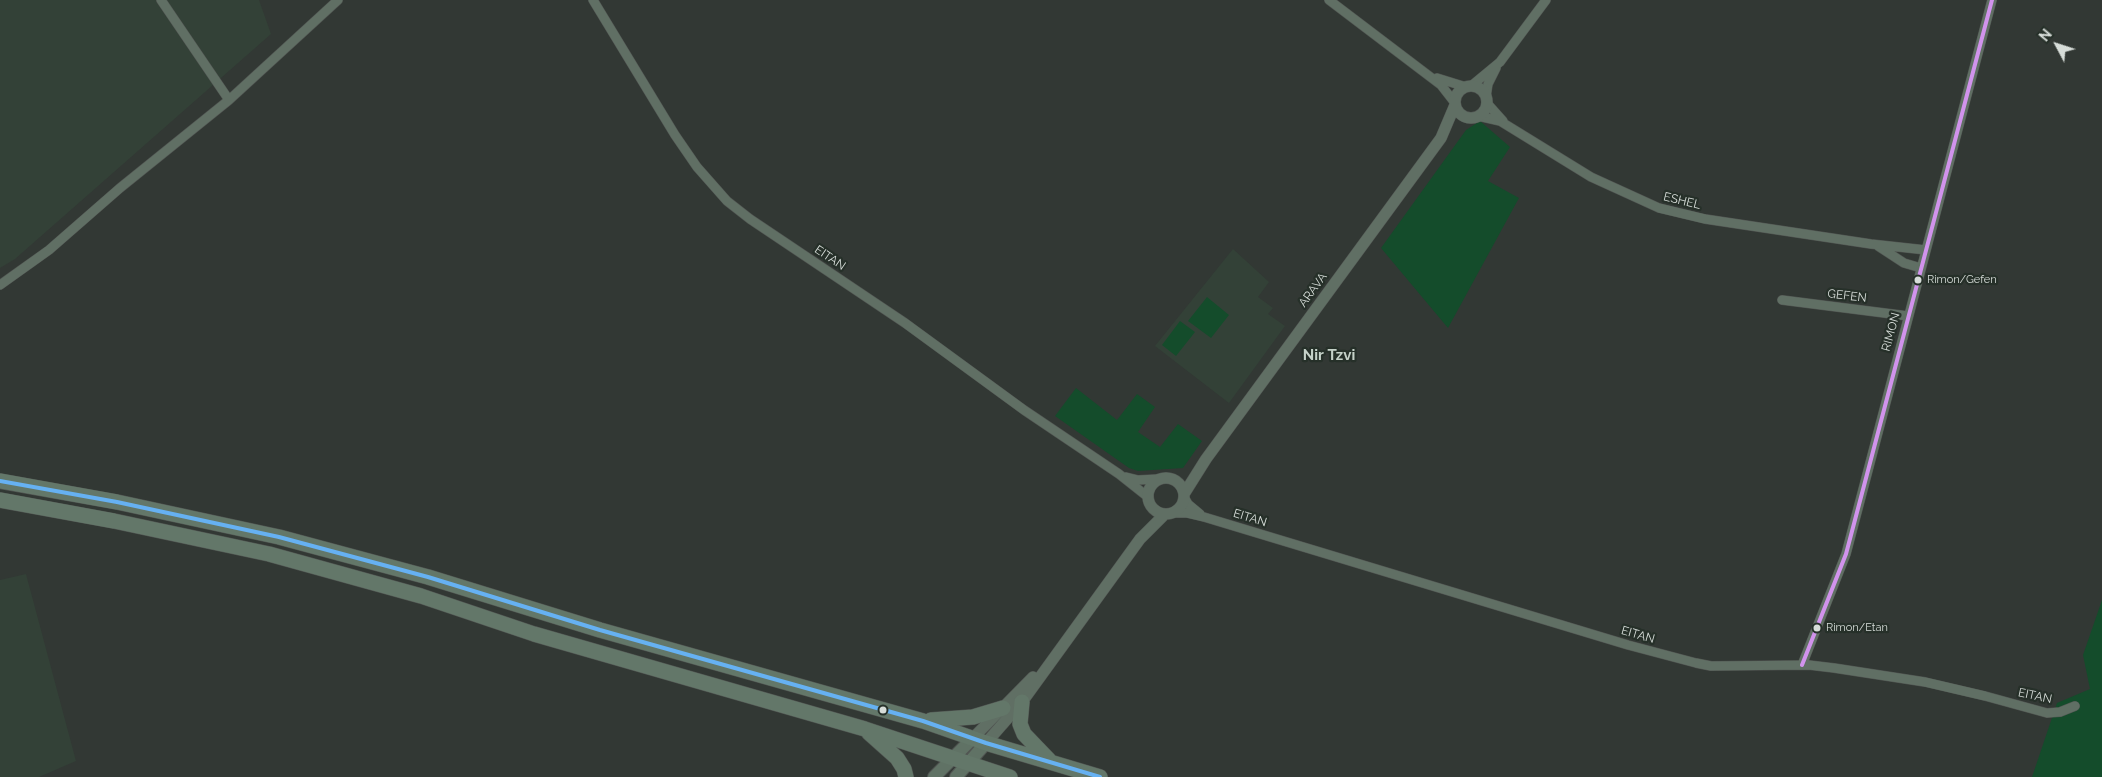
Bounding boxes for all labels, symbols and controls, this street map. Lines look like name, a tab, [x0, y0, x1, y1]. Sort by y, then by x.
north arrow	[2032, 20, 2082, 70]
text: N	[2036, 26, 2055, 45]
street label: ESHEL	[1662, 189, 1702, 213]
street label: EITAN	[812, 242, 848, 274]
street label: ARAVA	[1296, 270, 1330, 310]
place label: Rimon/Gefen	[1927, 273, 1997, 287]
marker: Rimon/Gefen	[1913, 275, 1923, 285]
street label: GEFEN	[1826, 286, 1868, 306]
street label: RIMON	[1879, 311, 1903, 353]
district label: Nir Tzvi	[1303, 346, 1355, 364]
street label: EITAN	[1232, 506, 1268, 530]
place label: Rimon/Etan	[1826, 621, 1888, 635]
street label: EITAN	[1620, 623, 1656, 647]
marker: Rimon/Etan	[1812, 623, 1822, 633]
street label: EITAN	[2017, 685, 2053, 707]
unlabelled marker	[878, 705, 888, 715]

